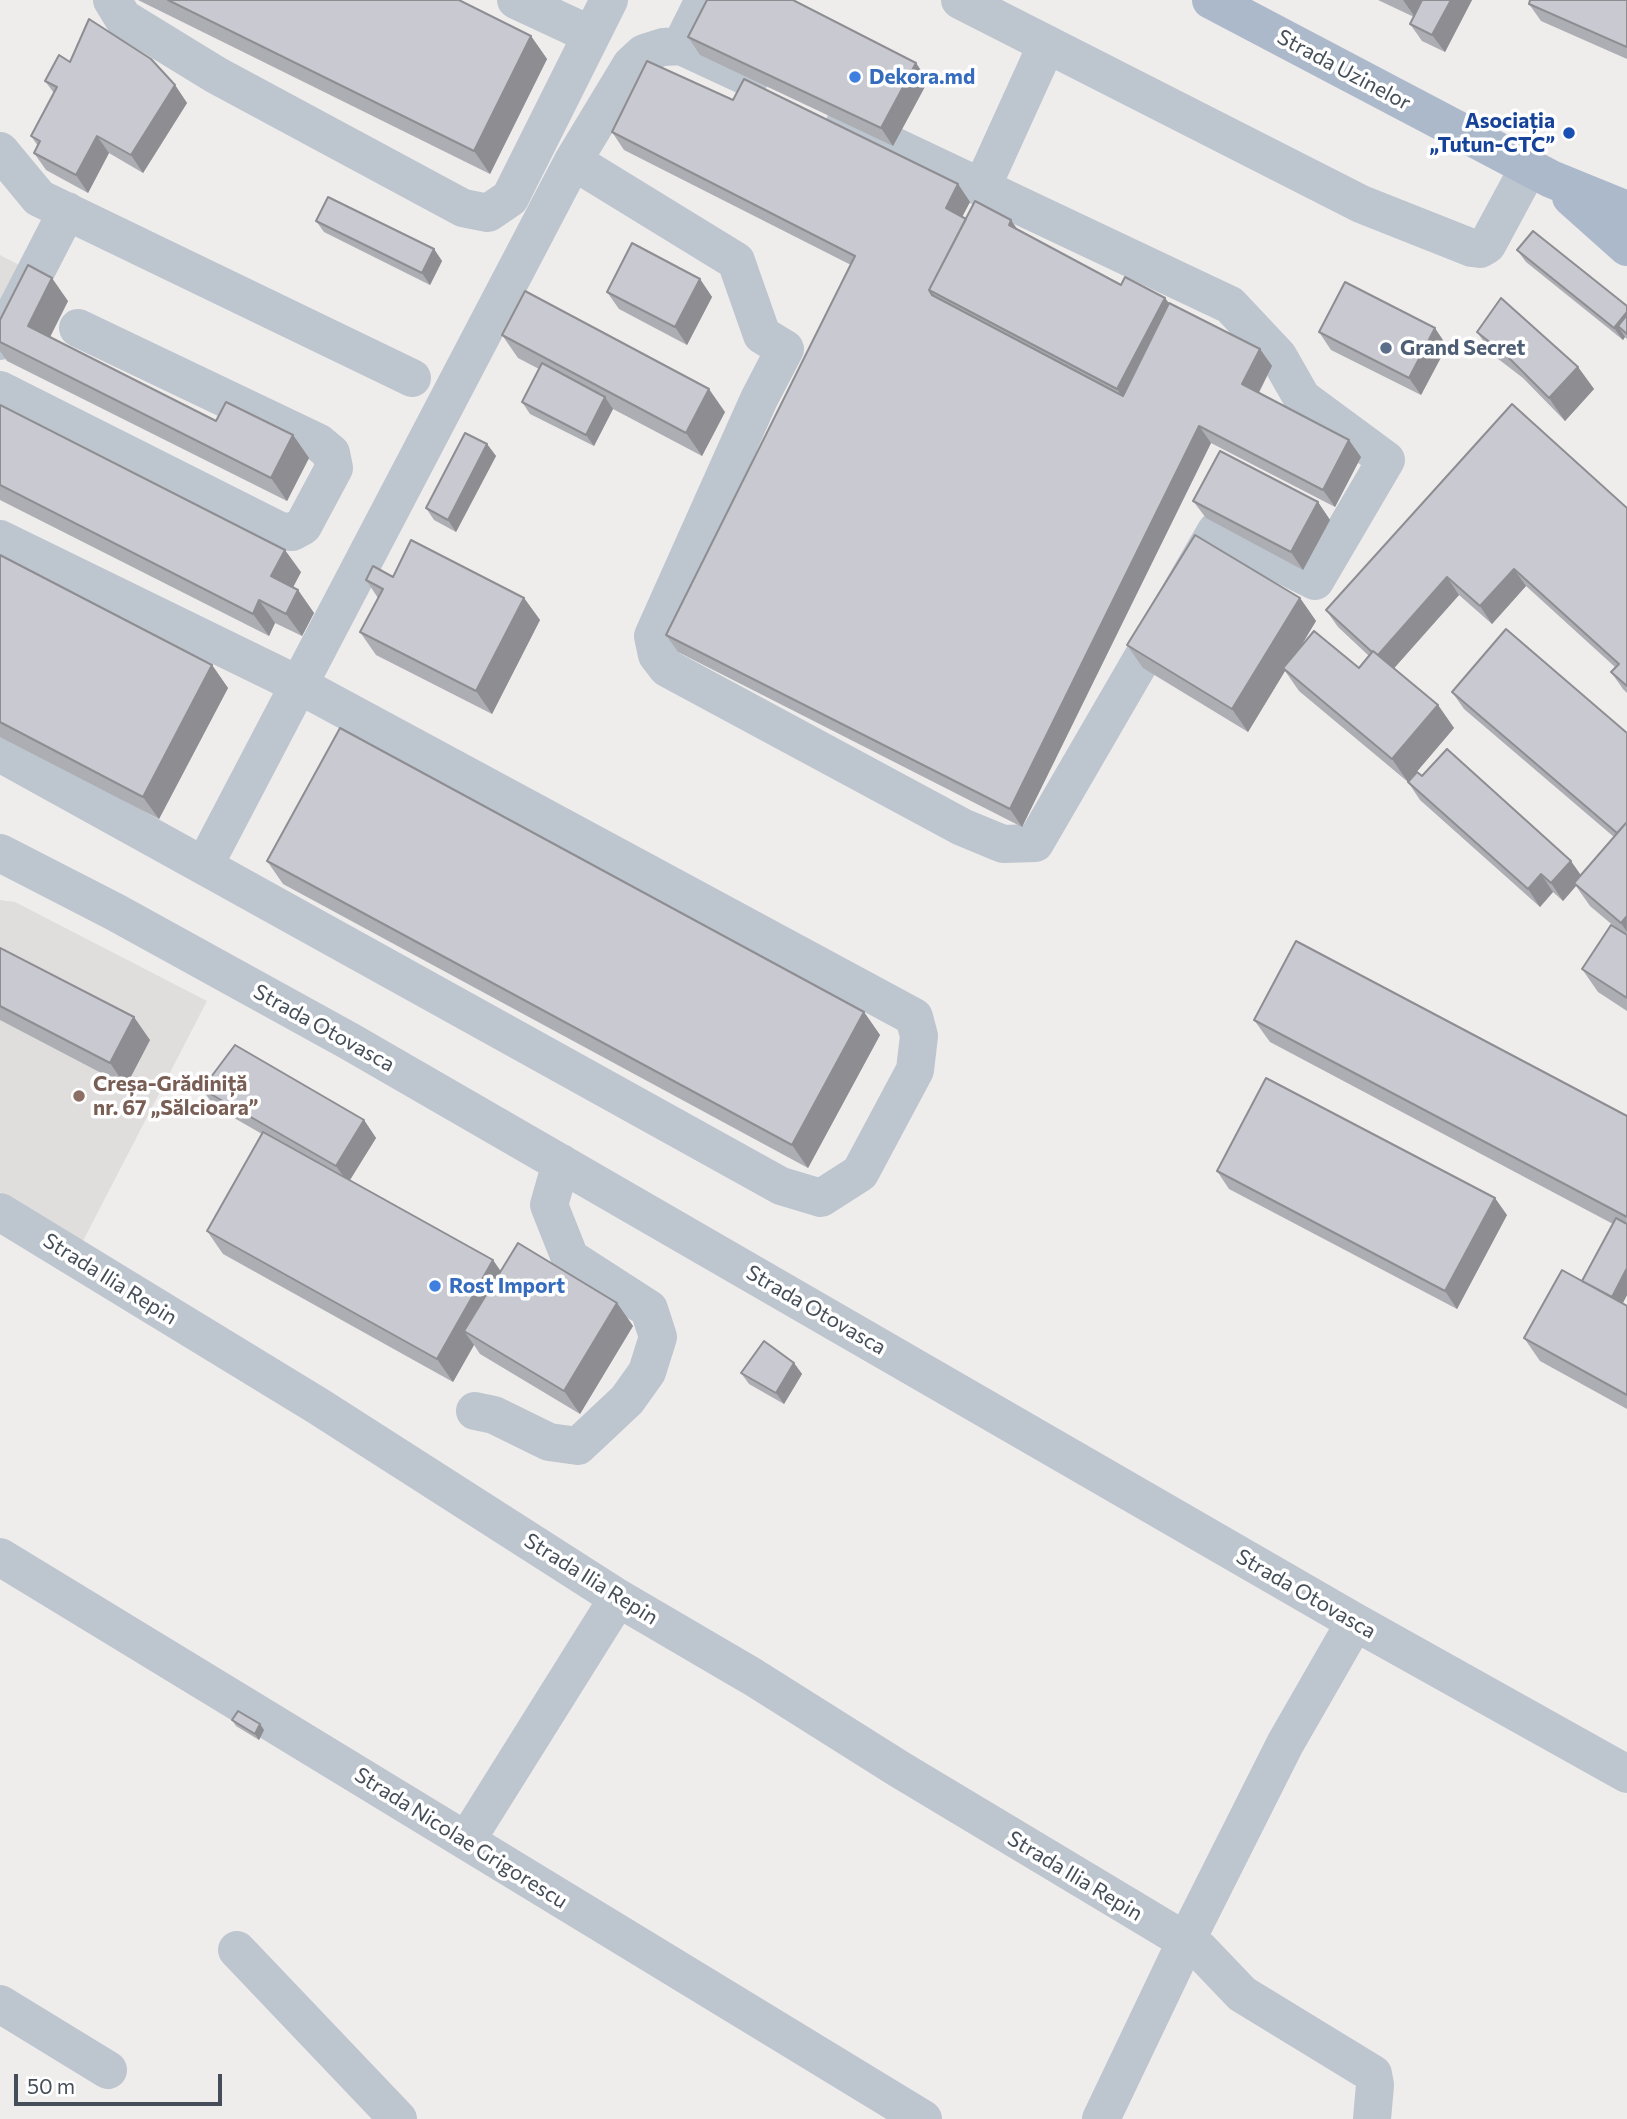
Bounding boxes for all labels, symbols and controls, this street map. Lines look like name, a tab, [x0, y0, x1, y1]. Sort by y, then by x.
street label: Strada Uzinelor	[1273, 24, 1415, 116]
place label: Dekora.md	[869, 64, 975, 90]
marker: Dekora.md	[847, 69, 863, 85]
place label: Asociația „Tutun-CTC”	[1429, 108, 1555, 158]
marker: Asociația „Tutun-CTC”	[1561, 125, 1577, 141]
place label: Grand Secret	[1400, 335, 1525, 361]
marker: Grand Secret	[1378, 340, 1394, 356]
street label: Strada Otovasca	[249, 979, 399, 1077]
place label: Creșa-Grădiniță nr. 67 „Sălcioara”	[93, 1071, 258, 1121]
marker: Creșa-Grădiniță nr. 67 „Sălcioara”	[71, 1088, 87, 1104]
street label: Strada Ilia Repin	[38, 1228, 182, 1330]
street label: Strada Otovasca	[742, 1260, 890, 1360]
place label: Rost Import	[449, 1273, 565, 1299]
marker: Rost Import	[427, 1278, 443, 1294]
street label: Strada Ilia Repin	[519, 1528, 663, 1630]
street label: Strada Otovasca	[1232, 1544, 1380, 1644]
street label: Strada Nicolae Grigorescu	[350, 1762, 572, 1914]
street label: Strada Ilia Repin	[1003, 1826, 1147, 1926]
scale bar	[18, 2060, 226, 2104]
text: 50 m	[27, 2073, 75, 2098]

